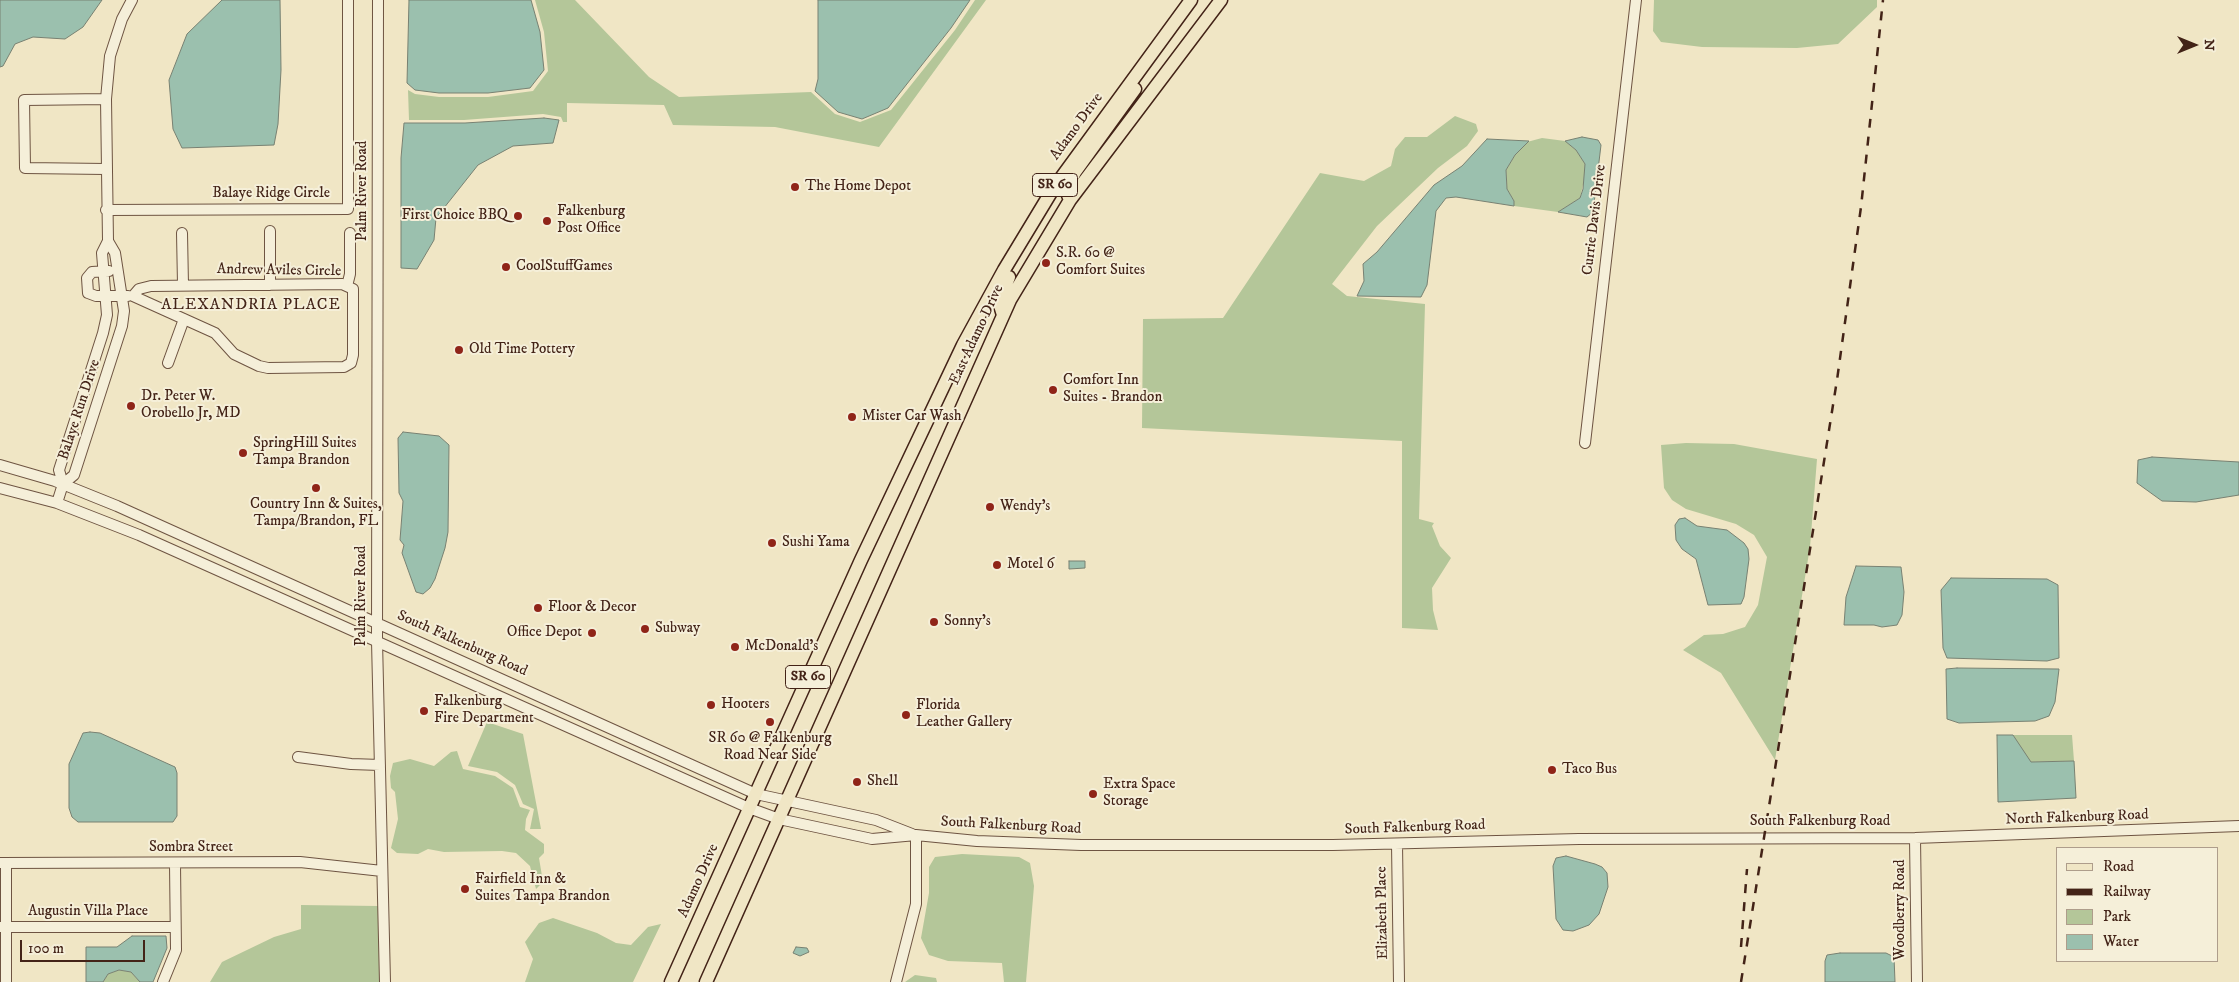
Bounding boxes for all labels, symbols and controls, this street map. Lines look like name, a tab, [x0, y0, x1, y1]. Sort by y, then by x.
north arrow	[2169, 20, 2219, 70]
text: N	[2200, 39, 2218, 51]
street label: Adamo Drive	[1047, 90, 1107, 164]
street label: Palm River Road	[354, 141, 372, 241]
street label: Currie Davis Drive	[1579, 164, 1611, 276]
road number: SR 60	[1032, 174, 1078, 196]
place label: The Home Depot	[805, 178, 911, 196]
marker: The Home Depot	[789, 181, 801, 193]
street label: Balaye Ridge Circle	[212, 185, 330, 203]
place label: Falkenburg Post Office	[557, 203, 625, 238]
place label: First Choice BBQ	[401, 207, 508, 225]
marker: First Choice BBQ	[512, 210, 524, 222]
marker: Falkenburg Post Office	[541, 215, 553, 227]
place label: S.R. 60 @ Comfort Suites	[1056, 245, 1145, 280]
marker: S.R. 60 @ Comfort Suites	[1040, 257, 1052, 269]
place label: CoolStuffGames	[516, 258, 613, 276]
street label: Andrew Aviles Circle	[217, 261, 341, 281]
marker: CoolStuffGames	[500, 261, 512, 273]
street label: East Adamo Drive	[946, 282, 1008, 388]
district label: ALEXANDRIA PLACE	[159, 296, 343, 316]
place label: Old Time Pottery	[469, 341, 575, 359]
marker: Old Time Pottery	[453, 344, 465, 356]
street label: Balaye Run Drive	[55, 357, 105, 463]
place label: Comfort Inn Suites - Brandon	[1063, 372, 1162, 407]
marker: Comfort Inn Suites - Brandon	[1047, 384, 1059, 396]
place label: Dr. Peter W. Orobello Jr, MD	[141, 388, 240, 423]
marker: Dr. Peter W. Orobello Jr, MD	[125, 400, 137, 412]
place label: Mister Car Wash	[862, 408, 962, 426]
marker: Mister Car Wash	[846, 411, 858, 423]
place label: SpringHill Suites Tampa Brandon	[253, 435, 356, 470]
marker: SpringHill Suites Tampa Brandon	[237, 447, 249, 459]
marker: Country Inn & Suites, Tampa/Brandon, FL	[310, 482, 322, 494]
place label: Country Inn & Suites, Tampa/Brandon, FL	[250, 496, 382, 531]
place label: Wendy's	[1000, 498, 1050, 516]
marker: Wendy's	[984, 501, 996, 513]
place label: Sushi Yama	[782, 534, 850, 552]
marker: Sushi Yama	[766, 537, 778, 549]
street label: Palm River Road	[353, 546, 371, 646]
place label: Motel 6	[1007, 556, 1054, 574]
marker: Motel 6	[991, 559, 1003, 571]
place label: Floor & Decor	[548, 599, 636, 617]
marker: Floor & Decor	[532, 602, 544, 614]
street label: South Falkenburg Road	[394, 607, 530, 681]
place label: Sonny's	[944, 613, 991, 631]
marker: Sonny's	[928, 616, 940, 628]
place label: Subway	[655, 620, 700, 638]
marker: Subway	[639, 623, 651, 635]
place label: Office Depot	[507, 624, 582, 642]
marker: Office Depot	[586, 627, 598, 639]
place label: McDonald's	[745, 638, 818, 656]
marker: McDonald's	[729, 641, 741, 653]
road number: SR 60	[786, 666, 830, 689]
place label: Falkenburg Fire Department	[434, 693, 534, 728]
place label: Hooters	[721, 696, 770, 714]
place label: Florida Leather Gallery	[916, 697, 1012, 732]
marker: Hooters	[705, 699, 717, 711]
marker: Falkenburg Fire Department	[418, 705, 430, 717]
marker: Florida Leather Gallery	[900, 709, 912, 721]
marker: SR 60 @ Falkenburg Road Near Side	[764, 716, 776, 728]
place label: SR 60 @ Falkenburg Road Near Side	[709, 730, 831, 765]
place label: Taco Bus	[1562, 761, 1617, 779]
marker: Taco Bus	[1546, 764, 1558, 776]
place label: Shell	[867, 773, 898, 791]
marker: Shell	[851, 776, 863, 788]
place label: Extra Space Storage	[1103, 776, 1175, 811]
marker: Extra Space Storage	[1087, 788, 1099, 800]
street label: North Falkenburg Road	[2005, 807, 2149, 829]
street label: South Falkenburg Road	[940, 813, 1082, 839]
street label: South Falkenburg Road	[1750, 813, 1890, 831]
street label: South Falkenburg Road	[1344, 817, 1486, 839]
street label: Sombra Street	[149, 839, 233, 857]
street label: Adamo Drive	[675, 841, 723, 921]
legend	[2056, 847, 2219, 962]
text: Road	[2103, 857, 2134, 876]
street label: Woodberry Road	[1892, 860, 1910, 960]
street label: Elizabeth Place	[1373, 866, 1393, 960]
place label: Fairfield Inn & Suites Tampa Brandon	[475, 871, 610, 906]
text: Railway	[2103, 882, 2151, 901]
marker: Fairfield Inn & Suites Tampa Brandon	[459, 883, 471, 895]
street label: Augustin Villa Place	[28, 903, 148, 921]
text: Park	[2103, 907, 2131, 926]
scale bar	[22, 930, 148, 962]
text: Water	[2103, 932, 2139, 951]
text: 100 m	[28, 939, 64, 958]

